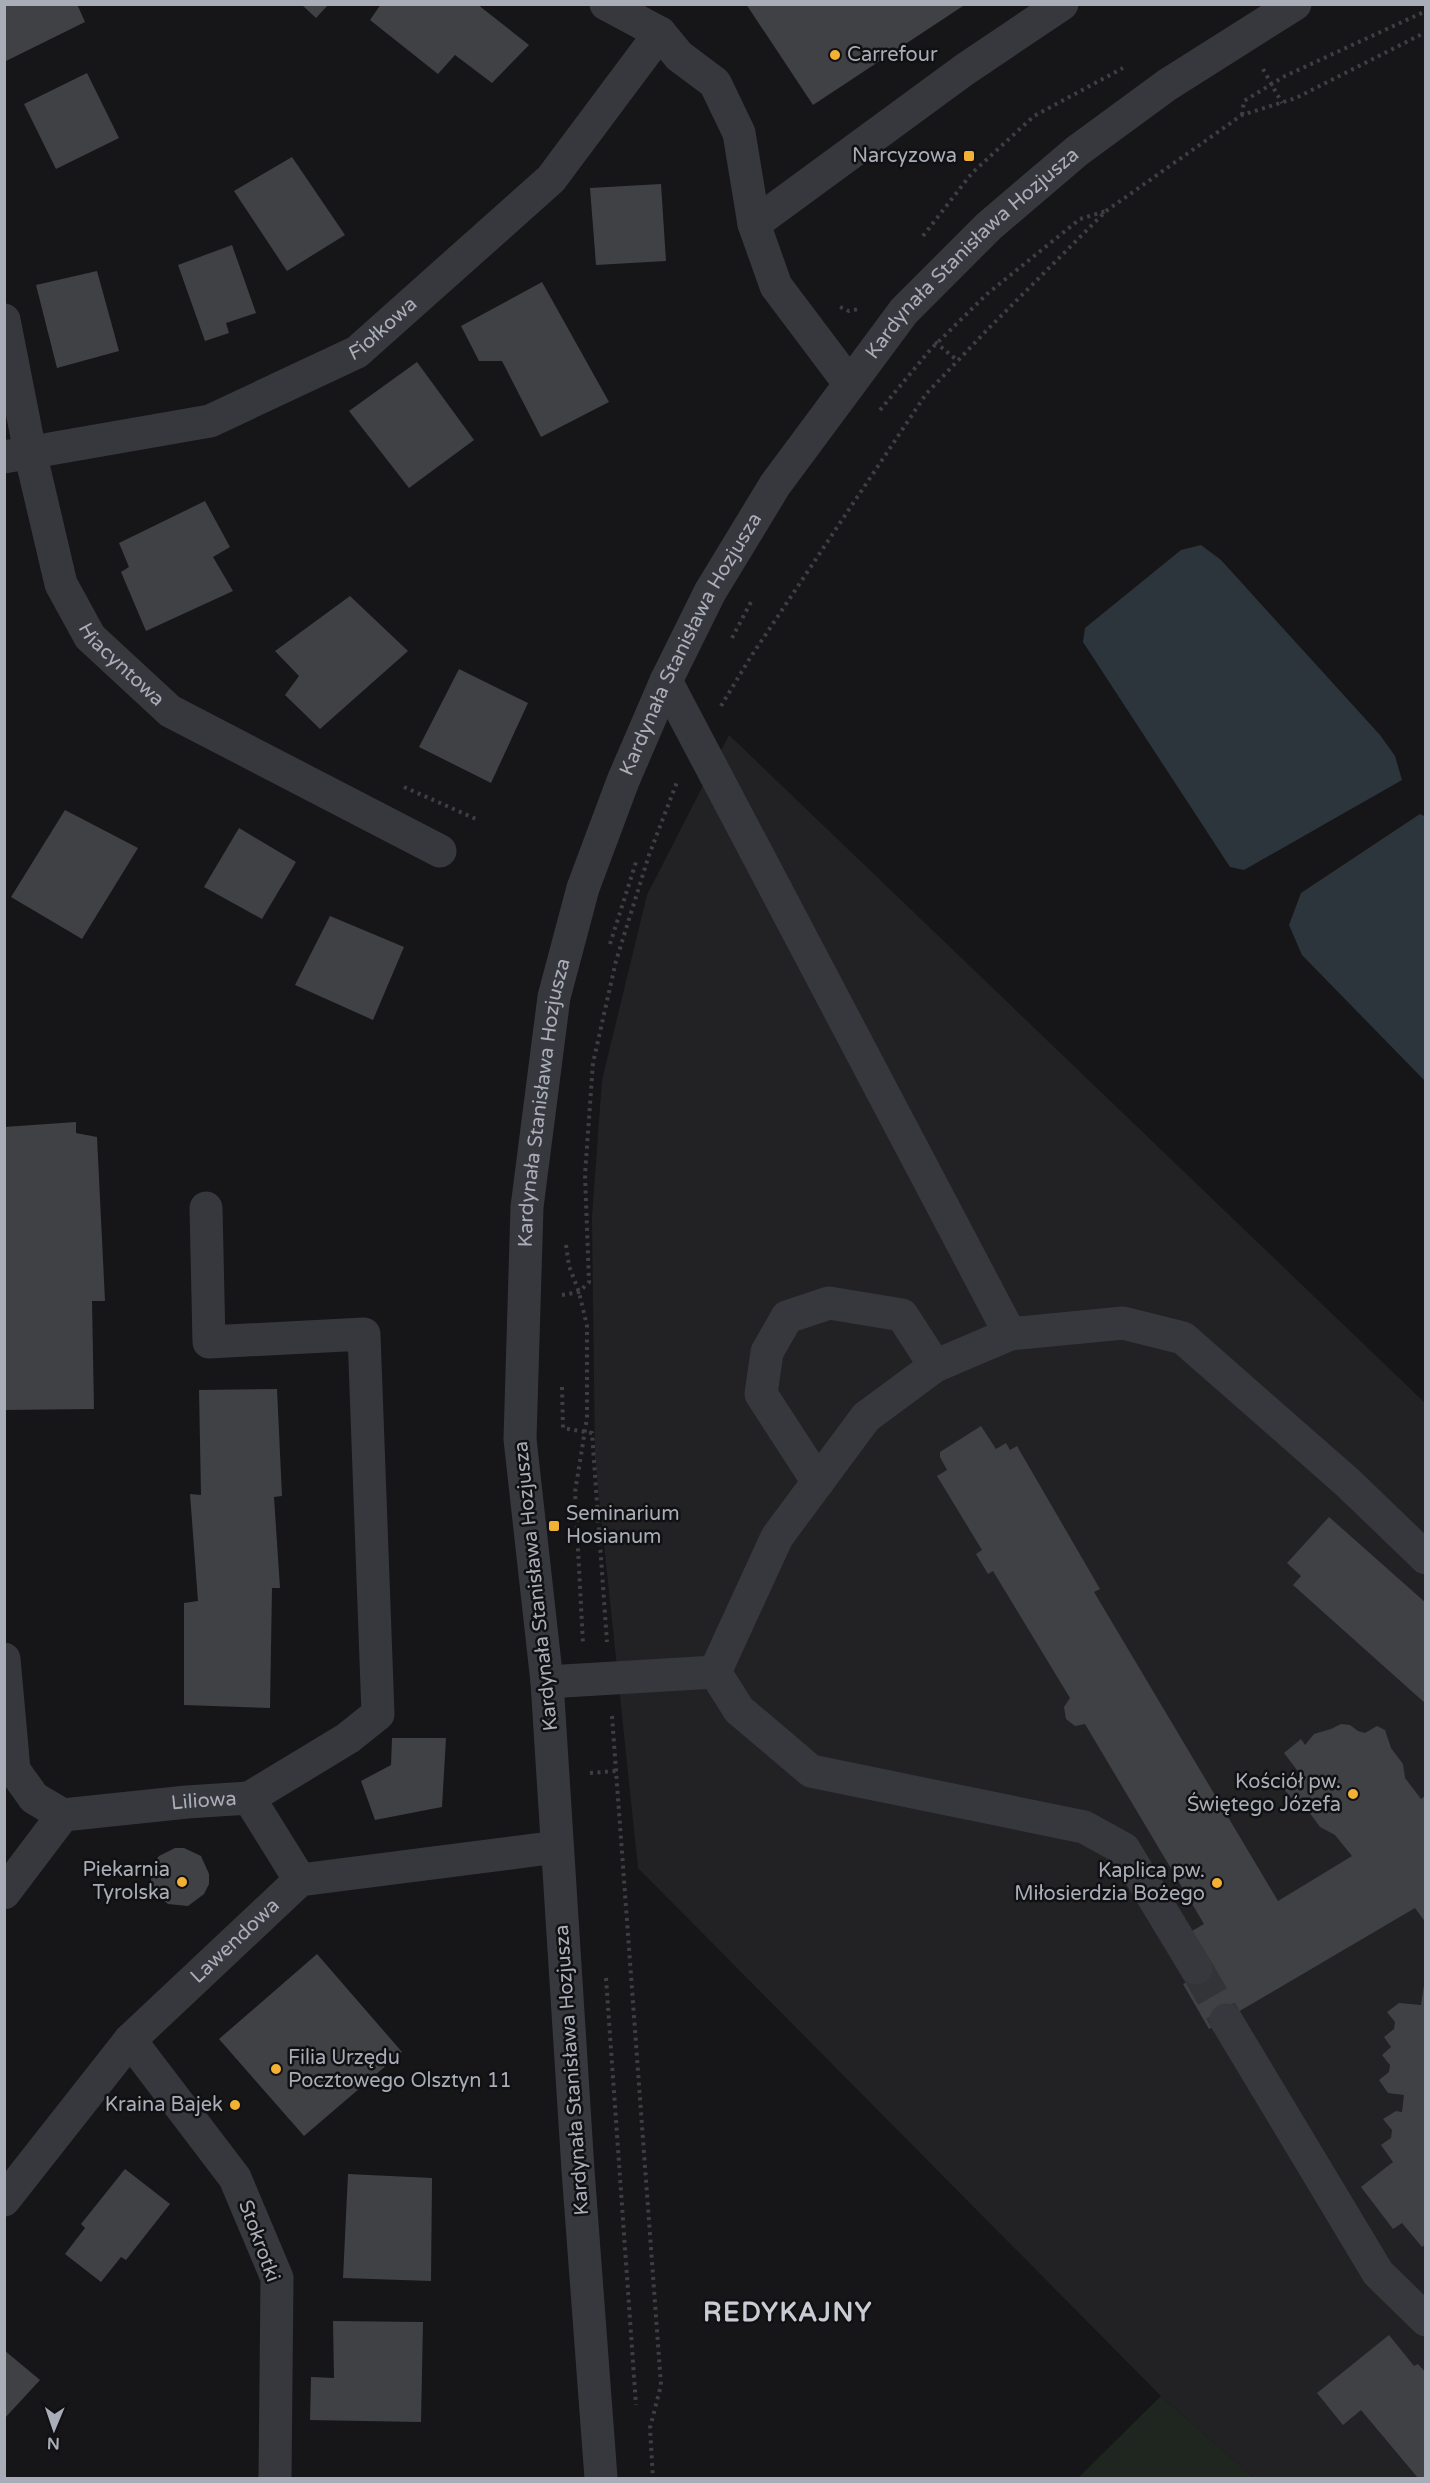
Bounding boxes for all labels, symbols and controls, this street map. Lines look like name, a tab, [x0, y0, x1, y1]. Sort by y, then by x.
place label: Carrefour	[847, 43, 938, 67]
marker: Carrefour	[828, 48, 842, 62]
street label: Kardynała Stanisława Hozjusza	[860, 143, 1084, 364]
place label: Narcyzowa	[852, 144, 957, 168]
marker: Narcyzowa	[962, 149, 976, 163]
street label: Fiołkowa	[345, 292, 422, 366]
street label: Kardynała Stanisława Hozjusza	[615, 508, 767, 779]
street label: Hiacyntowa	[73, 619, 169, 712]
street label: Kardynała Stanisława Hozjusza	[514, 956, 576, 1248]
street label: Kardynała Stanisława Hozjusza	[509, 1440, 563, 1732]
place label: Seminarium Hosianum	[566, 1502, 680, 1549]
marker: Seminarium Hosianum	[547, 1519, 561, 1533]
place label: Kościół pw. Świętego Józefa	[1187, 1770, 1341, 1817]
street label: Liliowa	[170, 1787, 237, 1816]
marker: Kościół pw. Świętego Józefa	[1346, 1787, 1360, 1801]
place label: Piekarnia Tyrolska	[82, 1858, 170, 1905]
place label: Kaplica pw. Miłosierdzia Bożego	[1014, 1859, 1205, 1906]
marker: Piekarnia Tyrolska	[175, 1875, 189, 1889]
marker: Kaplica pw. Miłosierdzia Bożego	[1210, 1876, 1224, 1890]
street label: Lawendowa	[186, 1893, 285, 1989]
street label: Kardynała Stanisława Hozjusza	[550, 1924, 594, 2216]
place label: Filia Urzędu Pocztowego Olsztyn 11	[288, 2046, 512, 2093]
marker: Filia Urzędu Pocztowego Olsztyn 11	[269, 2062, 283, 2076]
place label: Kraina Bajek	[105, 2093, 223, 2117]
marker: Kraina Bajek	[228, 2098, 242, 2112]
street label: Stokrotki	[233, 2197, 285, 2285]
district label: REDYKAJNY	[703, 2297, 873, 2328]
north arrow	[24, 2399, 84, 2459]
text: N	[47, 2433, 60, 2453]

